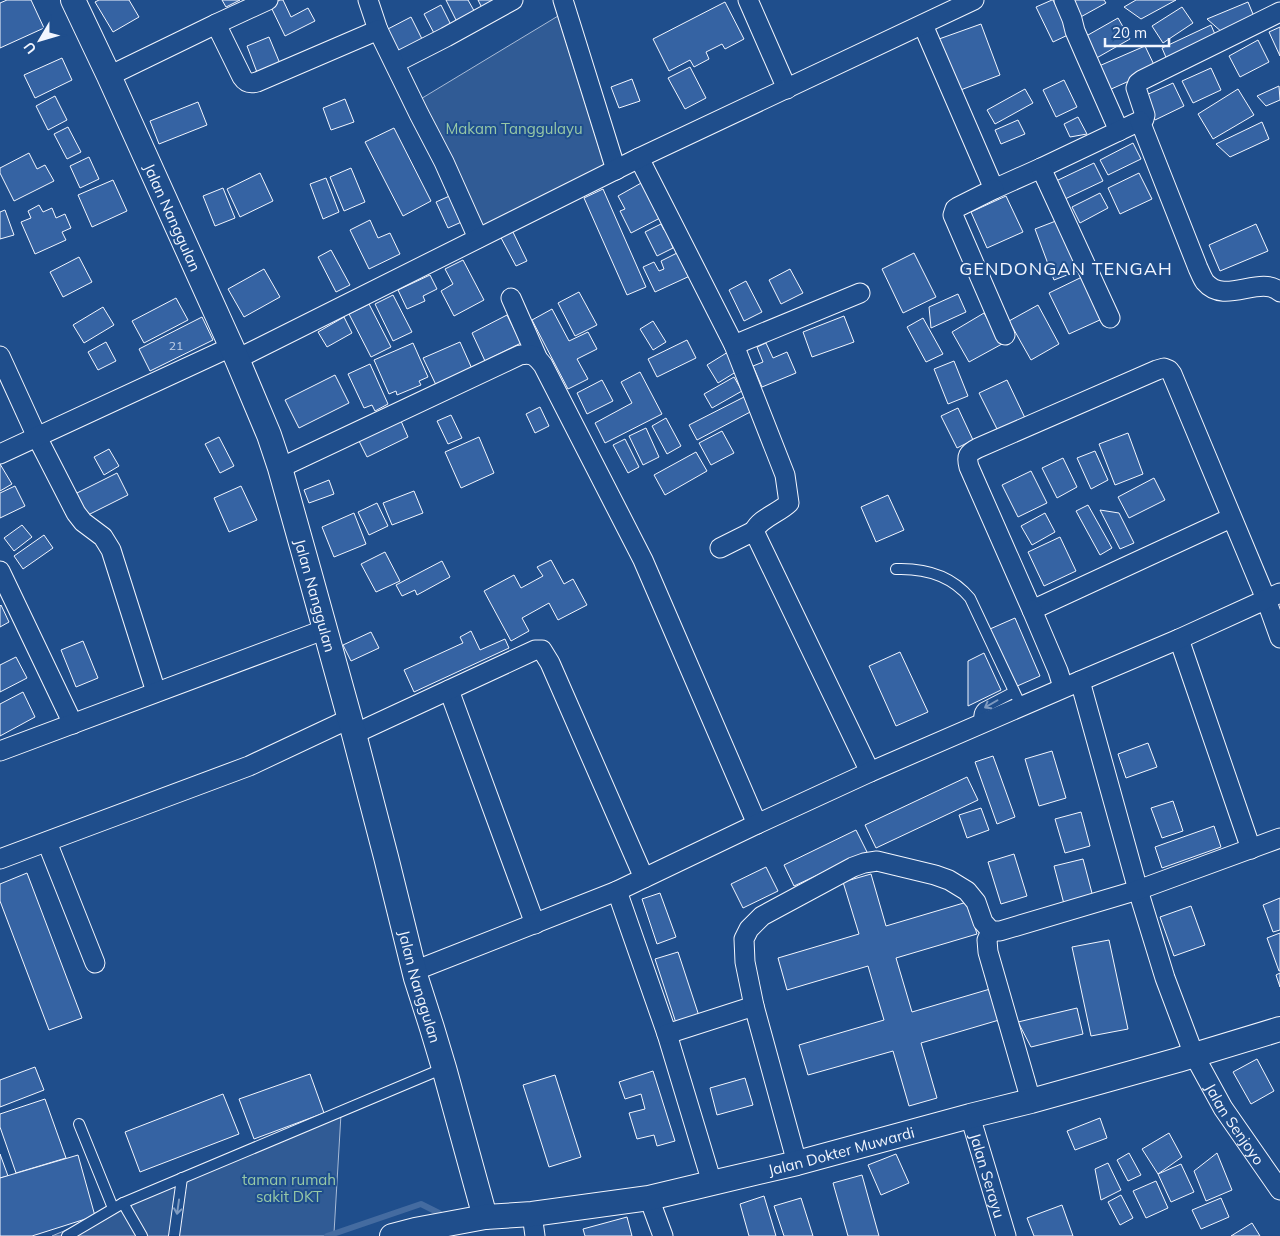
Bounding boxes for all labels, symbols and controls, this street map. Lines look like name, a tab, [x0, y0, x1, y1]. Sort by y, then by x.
north arrow	[15, 15, 65, 65]
scale bar	[1105, 15, 1169, 47]
text: 20 m	[1112, 23, 1147, 42]
text: U	[19, 38, 40, 58]
park label: Makam Tanggulayu	[445, 119, 583, 138]
street label: Jalan Nanggulan	[140, 160, 205, 274]
district label: GENDONGAN TENGAH	[959, 257, 1173, 280]
house number: 21	[169, 338, 183, 353]
street label: Jalan Nanggulan	[291, 537, 340, 654]
one-way arrow	[983, 699, 998, 709]
street label: Jalan Nanggulan	[395, 928, 445, 1045]
street label: Jalan Senjoyo	[1202, 1079, 1269, 1168]
street label: Jalan Dokter Muwardi	[766, 1122, 916, 1179]
street label: Jalan Serayu	[966, 1131, 1010, 1220]
park label: taman rumah sakit DKT	[242, 1170, 336, 1206]
one-way arrow	[172, 1199, 182, 1215]

